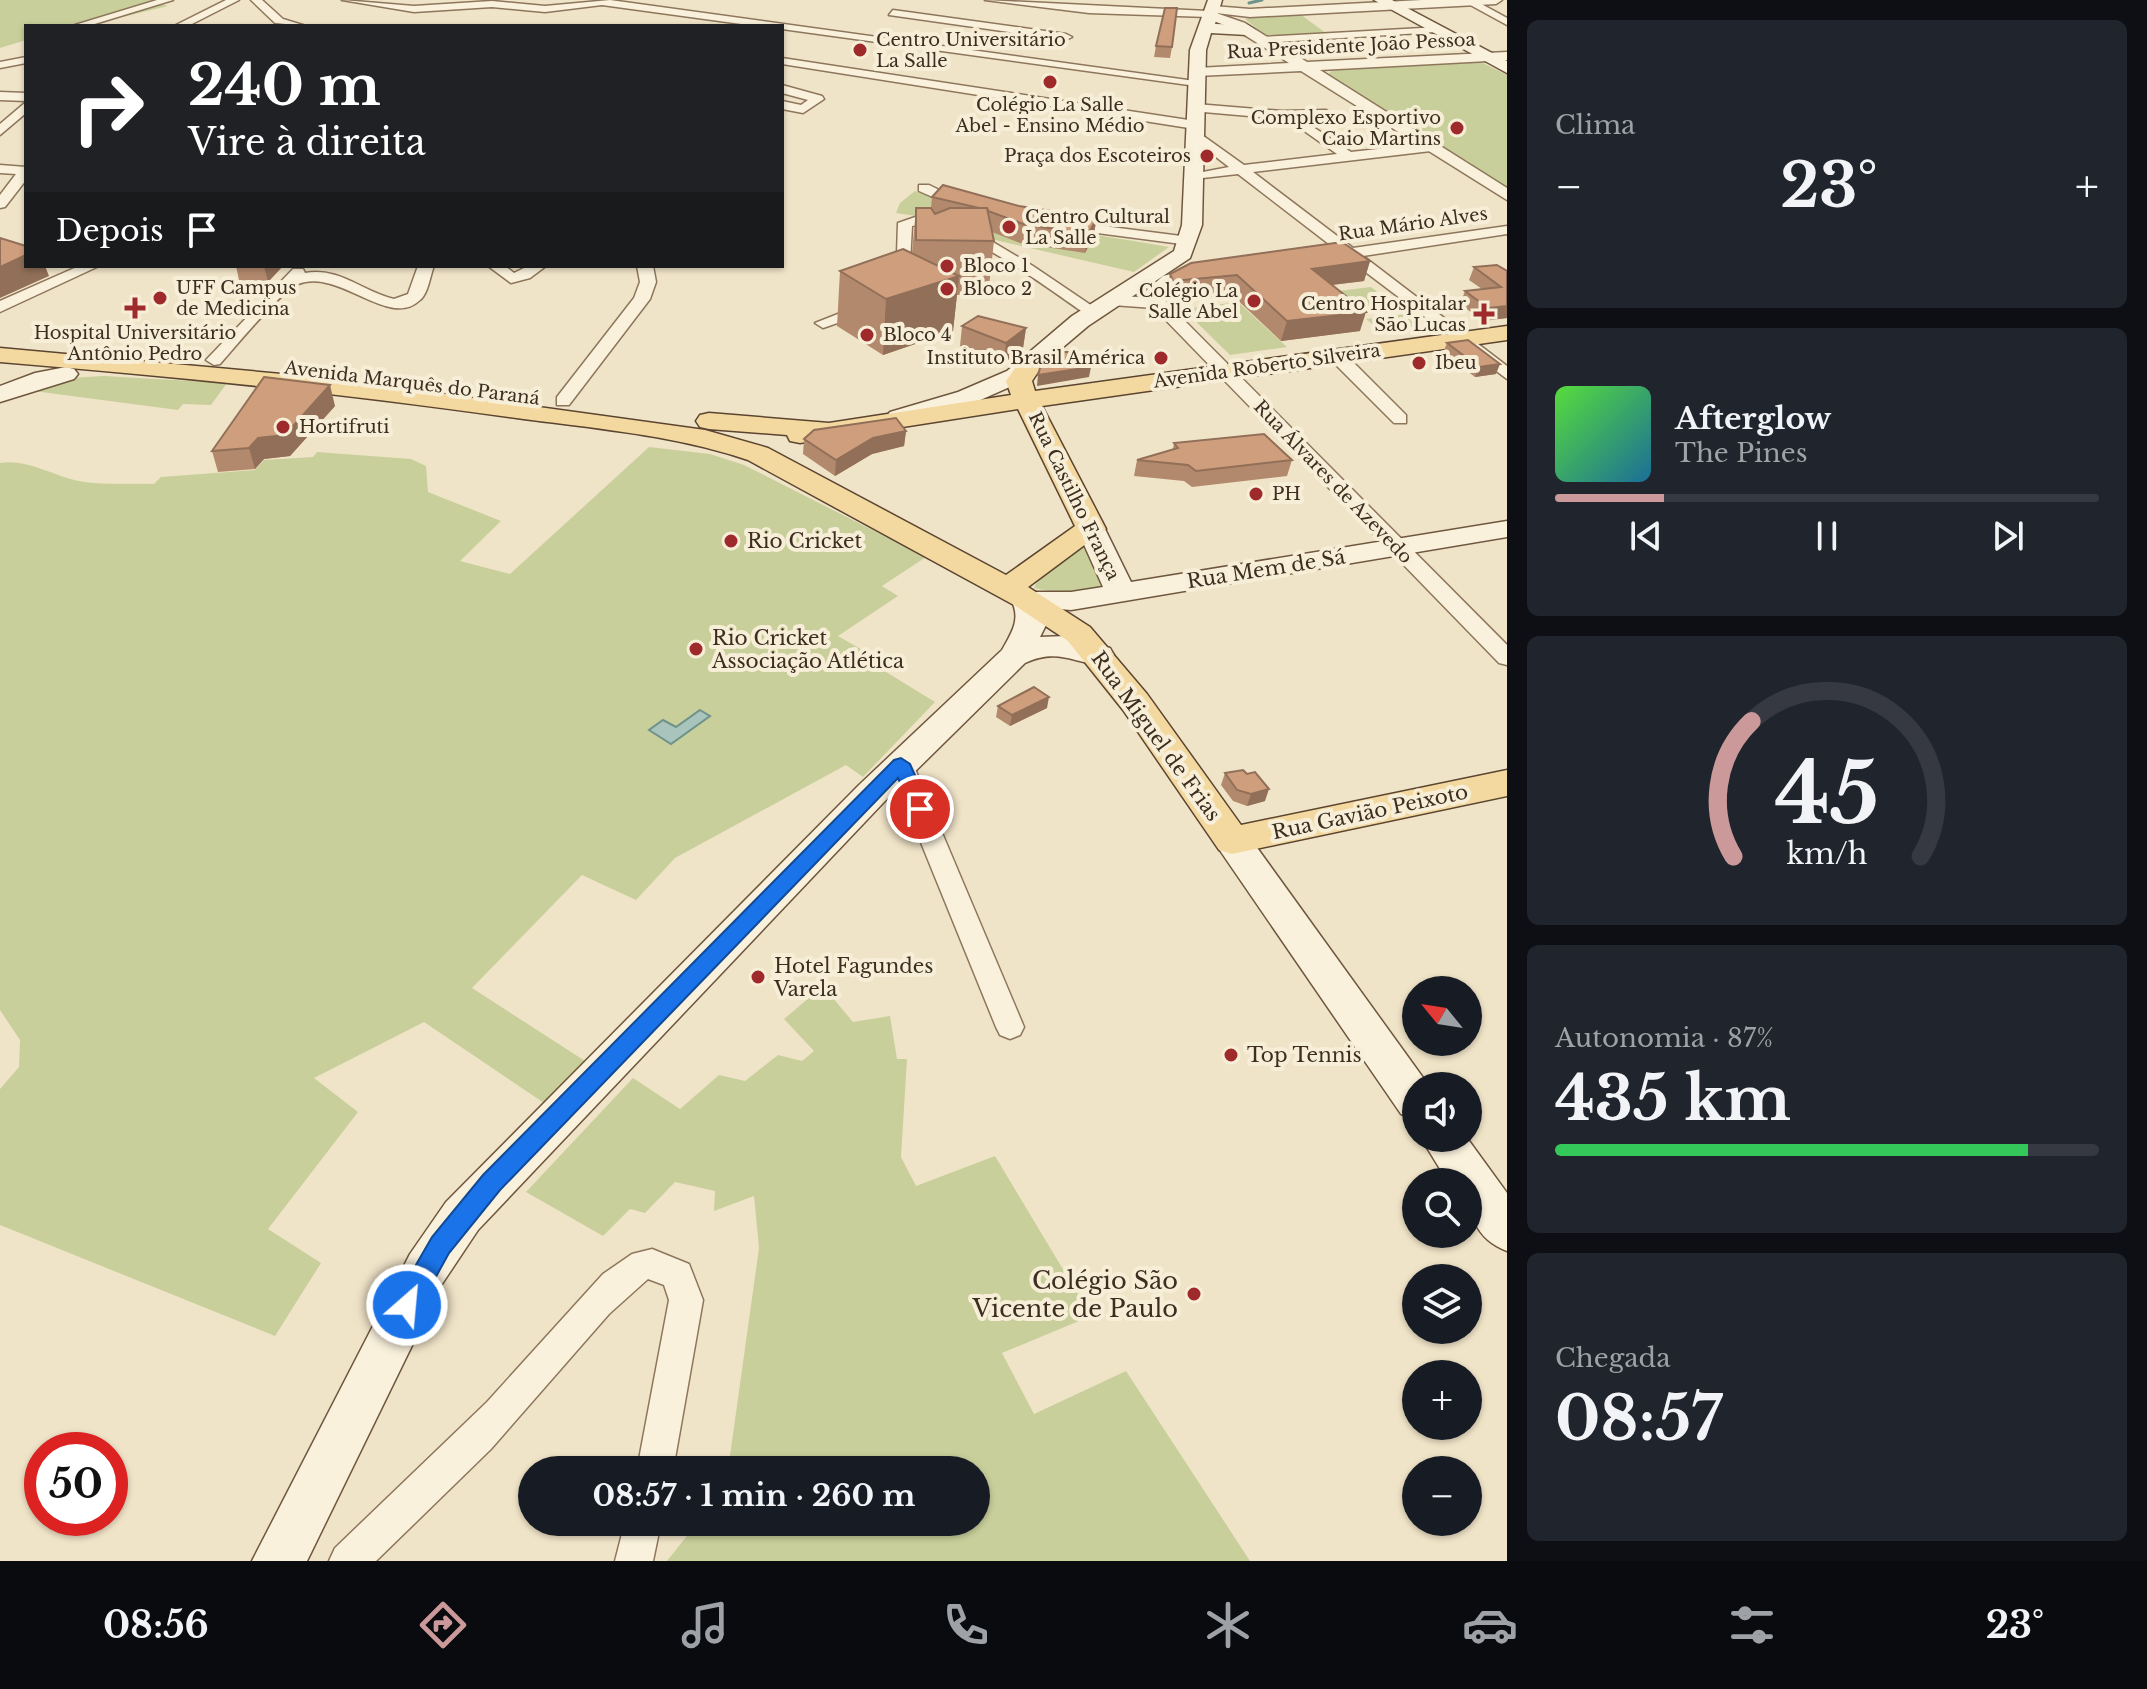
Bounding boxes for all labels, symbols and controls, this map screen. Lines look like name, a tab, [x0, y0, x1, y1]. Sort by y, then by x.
street label: Rua Presidente João Pessoa	[1226, 28, 1476, 64]
place label: Centro Universitário La Salle	[876, 29, 1066, 72]
marker: Centro Universitário La Salle	[851, 41, 869, 59]
text: 240 m	[188, 51, 381, 120]
icon: right	[56, 56, 160, 160]
marker: Colégio La Salle Abel - Ensino Médio	[1041, 73, 1059, 91]
place label: Colégio La Salle Abel - Ensino Médio	[954, 94, 1145, 137]
place label: Complexo Esportivo Caio Martins	[1251, 107, 1441, 150]
text: Clima	[1555, 109, 1635, 141]
marker: Complexo Esportivo Caio Martins	[1448, 119, 1466, 137]
text: Vire à direita	[188, 120, 426, 165]
place label: Praça dos Escoteiros	[1004, 145, 1191, 167]
marker: Praça dos Escoteiros	[1198, 147, 1216, 165]
text: 23°	[1780, 149, 1878, 223]
text: −	[1555, 159, 1583, 214]
text: +	[2075, 159, 2099, 214]
street label: Rua Mário Alves	[1337, 203, 1489, 245]
place label: Centro Cultural La Salle	[1025, 206, 1170, 249]
icon: arrive	[180, 208, 224, 252]
text: Depois	[56, 212, 164, 249]
marker: Centro Cultural La Salle	[1000, 218, 1018, 236]
place label: Bloco 1	[963, 255, 1029, 277]
marker: Bloco 1	[938, 257, 956, 275]
place label: UFF Campus de Medicina	[176, 277, 296, 320]
place label: Bloco 2	[963, 278, 1032, 300]
marker: Bloco 2	[938, 280, 956, 298]
place label: Colégio La Salle Abel	[1139, 280, 1238, 323]
marker: UFF Campus de Medicina	[151, 289, 169, 307]
marker: Colégio La Salle Abel	[1245, 292, 1263, 310]
place label: Centro Hospitalar São Lucas	[1301, 293, 1466, 336]
marker: Hospital Universitário Antônio Pedro	[124, 297, 146, 319]
marker: Centro Hospitalar São Lucas	[1473, 303, 1495, 325]
place label: Hospital Universitário Antônio Pedro	[34, 322, 236, 365]
place label: Bloco 4	[883, 324, 952, 346]
marker: Bloco 4	[858, 326, 876, 344]
street label: Avenida Roberto Silveira	[1151, 339, 1382, 393]
place label: Instituto Brasil América	[927, 347, 1145, 369]
marker: Instituto Brasil América	[1152, 349, 1170, 367]
place label: Ibeu	[1435, 352, 1477, 374]
marker: Ibeu	[1410, 354, 1428, 372]
street label: Avenida Marquês do Paraná	[282, 356, 541, 410]
street label: Rua Álvares de Azevedo	[1249, 395, 1418, 568]
text: Afterglow	[1675, 400, 1831, 437]
street label: Rua Castilho França	[1024, 408, 1124, 584]
place label: Hortifruti	[299, 416, 389, 438]
marker: Hortifruti	[274, 418, 292, 436]
text: The Pines	[1675, 437, 1807, 469]
place label: PH	[1272, 483, 1301, 505]
marker: PH	[1247, 485, 1265, 503]
icon: previous	[1624, 514, 1668, 558]
icon: pause	[1805, 514, 1849, 558]
icon: next	[1986, 514, 2030, 558]
place label: Rio Cricket	[747, 529, 863, 553]
marker: Rio Cricket	[722, 532, 740, 550]
street label: Rua Mem de Sá	[1185, 544, 1348, 593]
place label: Rio Cricket Associação Atlética	[711, 626, 905, 673]
marker: Rio Cricket Associação Atlética	[687, 640, 705, 658]
street label: Rua Miguel de Frias	[1086, 646, 1226, 826]
text: 45	[1775, 741, 1879, 844]
pin	[886, 775, 954, 843]
street label: Rua Gavião Peixoto	[1270, 780, 1470, 844]
icon: arrive	[898, 787, 942, 831]
text: km/h	[1786, 836, 1868, 872]
place label: Hotel Fagundes Varela	[773, 954, 933, 1001]
marker: Hotel Fagundes Varela	[749, 968, 767, 986]
north arrow	[1402, 976, 1482, 1056]
map controls	[1402, 976, 1482, 1536]
text: Autonomia · 87%	[1555, 1022, 1773, 1054]
place label: Top Tennis	[1247, 1043, 1361, 1067]
marker: Top Tennis	[1222, 1046, 1240, 1064]
text: 435 km	[1555, 1062, 1791, 1136]
button: sound	[1402, 1072, 1482, 1152]
button: search	[1402, 1168, 1482, 1248]
position arrow	[365, 1263, 449, 1347]
button: layers	[1402, 1264, 1482, 1344]
place label: Colégio São Vicente de Paulo	[971, 1266, 1178, 1323]
marker: Colégio São Vicente de Paulo	[1185, 1285, 1203, 1303]
text: Chegada	[1555, 1342, 1671, 1374]
button: +	[1402, 1360, 1482, 1440]
text: 08:57	[1555, 1382, 1722, 1456]
speed limit sign: 50	[24, 1432, 128, 1536]
button: −	[1402, 1456, 1482, 1536]
text: 08:57 · 1 min · 260 m	[593, 1477, 915, 1514]
icon: directions	[415, 1597, 471, 1653]
icon: music	[677, 1597, 733, 1653]
icon: phone	[938, 1597, 994, 1653]
icon: climate	[1200, 1597, 1256, 1653]
icon: car	[1462, 1597, 1518, 1653]
icon: filters	[1724, 1597, 1780, 1653]
text: 08:56	[103, 1603, 209, 1648]
text: 23°	[1986, 1603, 2044, 1648]

